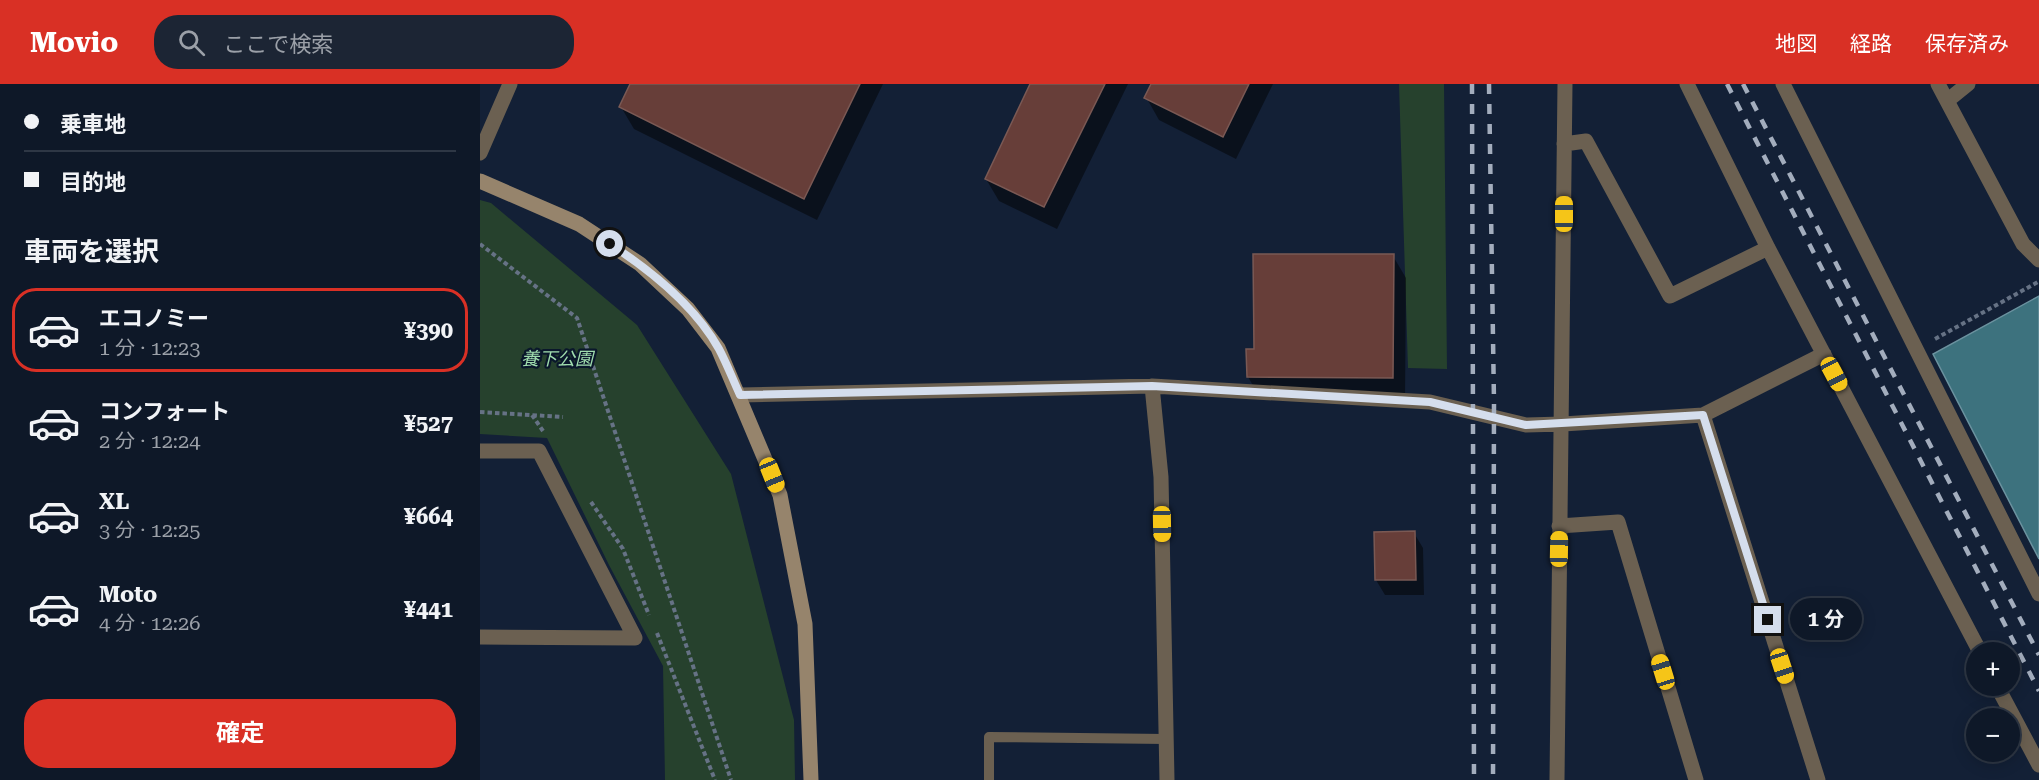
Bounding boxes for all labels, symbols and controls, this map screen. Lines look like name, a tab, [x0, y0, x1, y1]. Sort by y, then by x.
search box	[154, 15, 574, 69]
text: Movio	[30, 26, 118, 59]
icon: search	[175, 26, 208, 59]
text: ここで検索	[223, 32, 333, 57]
text: 地図	[1775, 32, 1817, 56]
text: 経路	[1850, 32, 1892, 56]
text: 保存済み	[1925, 32, 2009, 56]
text: 乗車地	[60, 112, 126, 137]
text: 目的地	[60, 170, 126, 195]
car	[1555, 196, 1573, 232]
route start	[596, 230, 623, 257]
text: 車両を選択	[24, 236, 159, 268]
icon: car	[27, 303, 81, 357]
text: エコノミー	[99, 306, 209, 331]
text: ¥390	[404, 318, 453, 343]
text: 1 分 · 12:23	[99, 336, 200, 360]
park label: 養下公園	[521, 348, 596, 369]
car	[1818, 354, 1850, 394]
icon: car	[27, 396, 81, 450]
text: コンフォート	[99, 399, 230, 424]
text: ¥527	[404, 411, 453, 436]
text: 2 分 · 12:24	[99, 429, 200, 453]
car	[757, 455, 787, 495]
icon: car	[27, 489, 81, 543]
text: XL	[99, 489, 129, 514]
text: ¥664	[404, 504, 453, 529]
car	[1153, 506, 1171, 542]
text: 3 分 · 12:25	[99, 518, 200, 542]
car	[1550, 531, 1568, 567]
icon: car	[27, 582, 81, 636]
text: Moto	[99, 582, 157, 607]
text: ¥441	[404, 597, 453, 622]
callout: 1 分	[1789, 599, 1861, 641]
route end	[1754, 606, 1781, 633]
text: 1 分	[1808, 607, 1844, 631]
text: 4 分 · 12:26	[99, 611, 200, 635]
map controls	[1966, 642, 2020, 762]
button: +	[1966, 642, 2020, 696]
car	[1768, 646, 1796, 686]
car	[1649, 652, 1677, 692]
button: 確定	[24, 699, 456, 768]
button: −	[1966, 708, 2020, 762]

